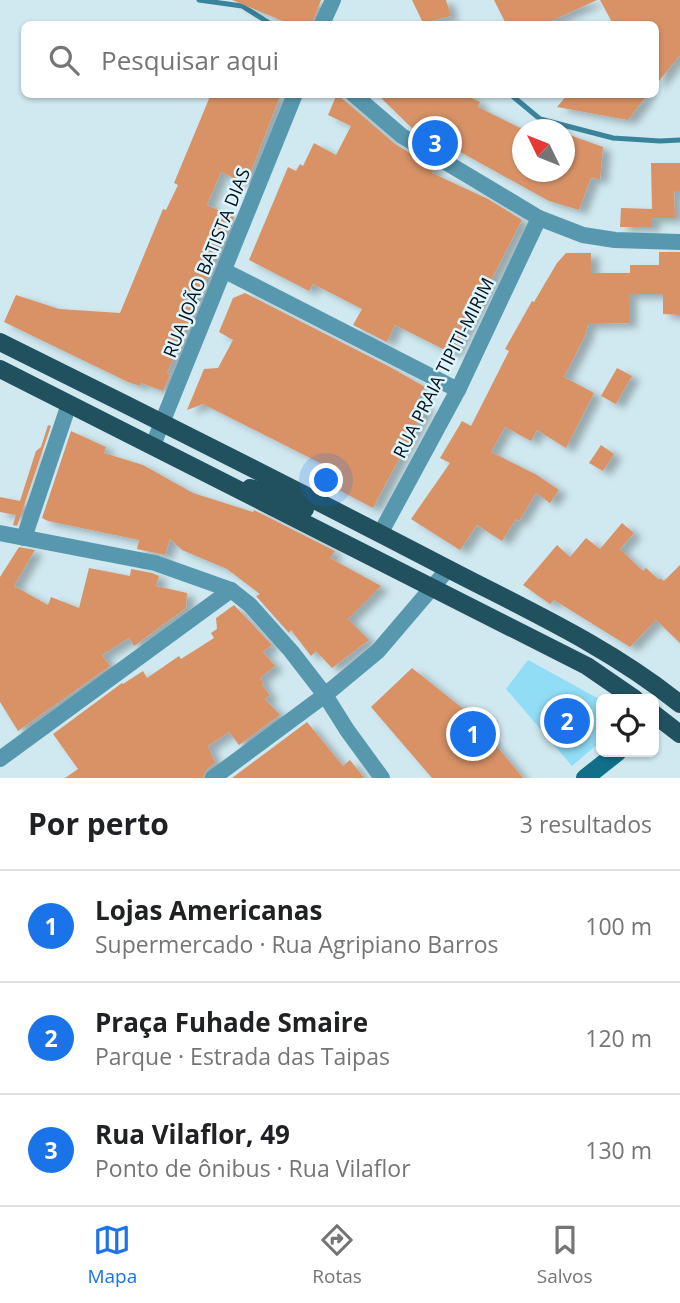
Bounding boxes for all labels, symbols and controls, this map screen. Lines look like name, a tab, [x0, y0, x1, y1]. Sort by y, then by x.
search box	[21, 21, 659, 98]
icon: search	[45, 41, 83, 79]
text: Pesquisar aqui	[101, 42, 279, 78]
pin: 3	[412, 117, 458, 169]
north arrow	[512, 119, 575, 182]
street label: RUA JOÃO BATISTA DIAS	[157, 164, 255, 361]
street label: RUA PRAIA TIPITI-MIRIM	[387, 273, 499, 462]
your location	[309, 463, 343, 497]
map controls	[596, 694, 659, 757]
button: locate	[596, 694, 659, 757]
pin: 2	[544, 695, 590, 747]
pin: 1	[450, 708, 496, 760]
text: Por perto	[28, 803, 169, 844]
text: 3 resultados	[520, 808, 652, 840]
text: Lojas Americanas	[95, 892, 322, 928]
text: 1	[44, 910, 58, 942]
text: 100 m	[585, 910, 652, 942]
text: Supermercado · Rua Agripiano Barros	[95, 928, 499, 960]
text: Praça Fuhade Smaire	[95, 1004, 368, 1040]
text: 2	[44, 1022, 58, 1054]
text: 120 m	[585, 1022, 652, 1054]
text: Parque · Estrada das Taipas	[95, 1040, 390, 1072]
text: Rua Vilaflor, 49	[95, 1116, 290, 1152]
text: 3	[44, 1134, 58, 1166]
text: 130 m	[585, 1134, 652, 1166]
text: Ponto de ônibus · Rua Vilaflor	[95, 1152, 411, 1184]
tab: Mapa	[87, 1221, 137, 1289]
tab: Rotas	[312, 1221, 362, 1289]
tab: Salvos	[537, 1221, 593, 1289]

